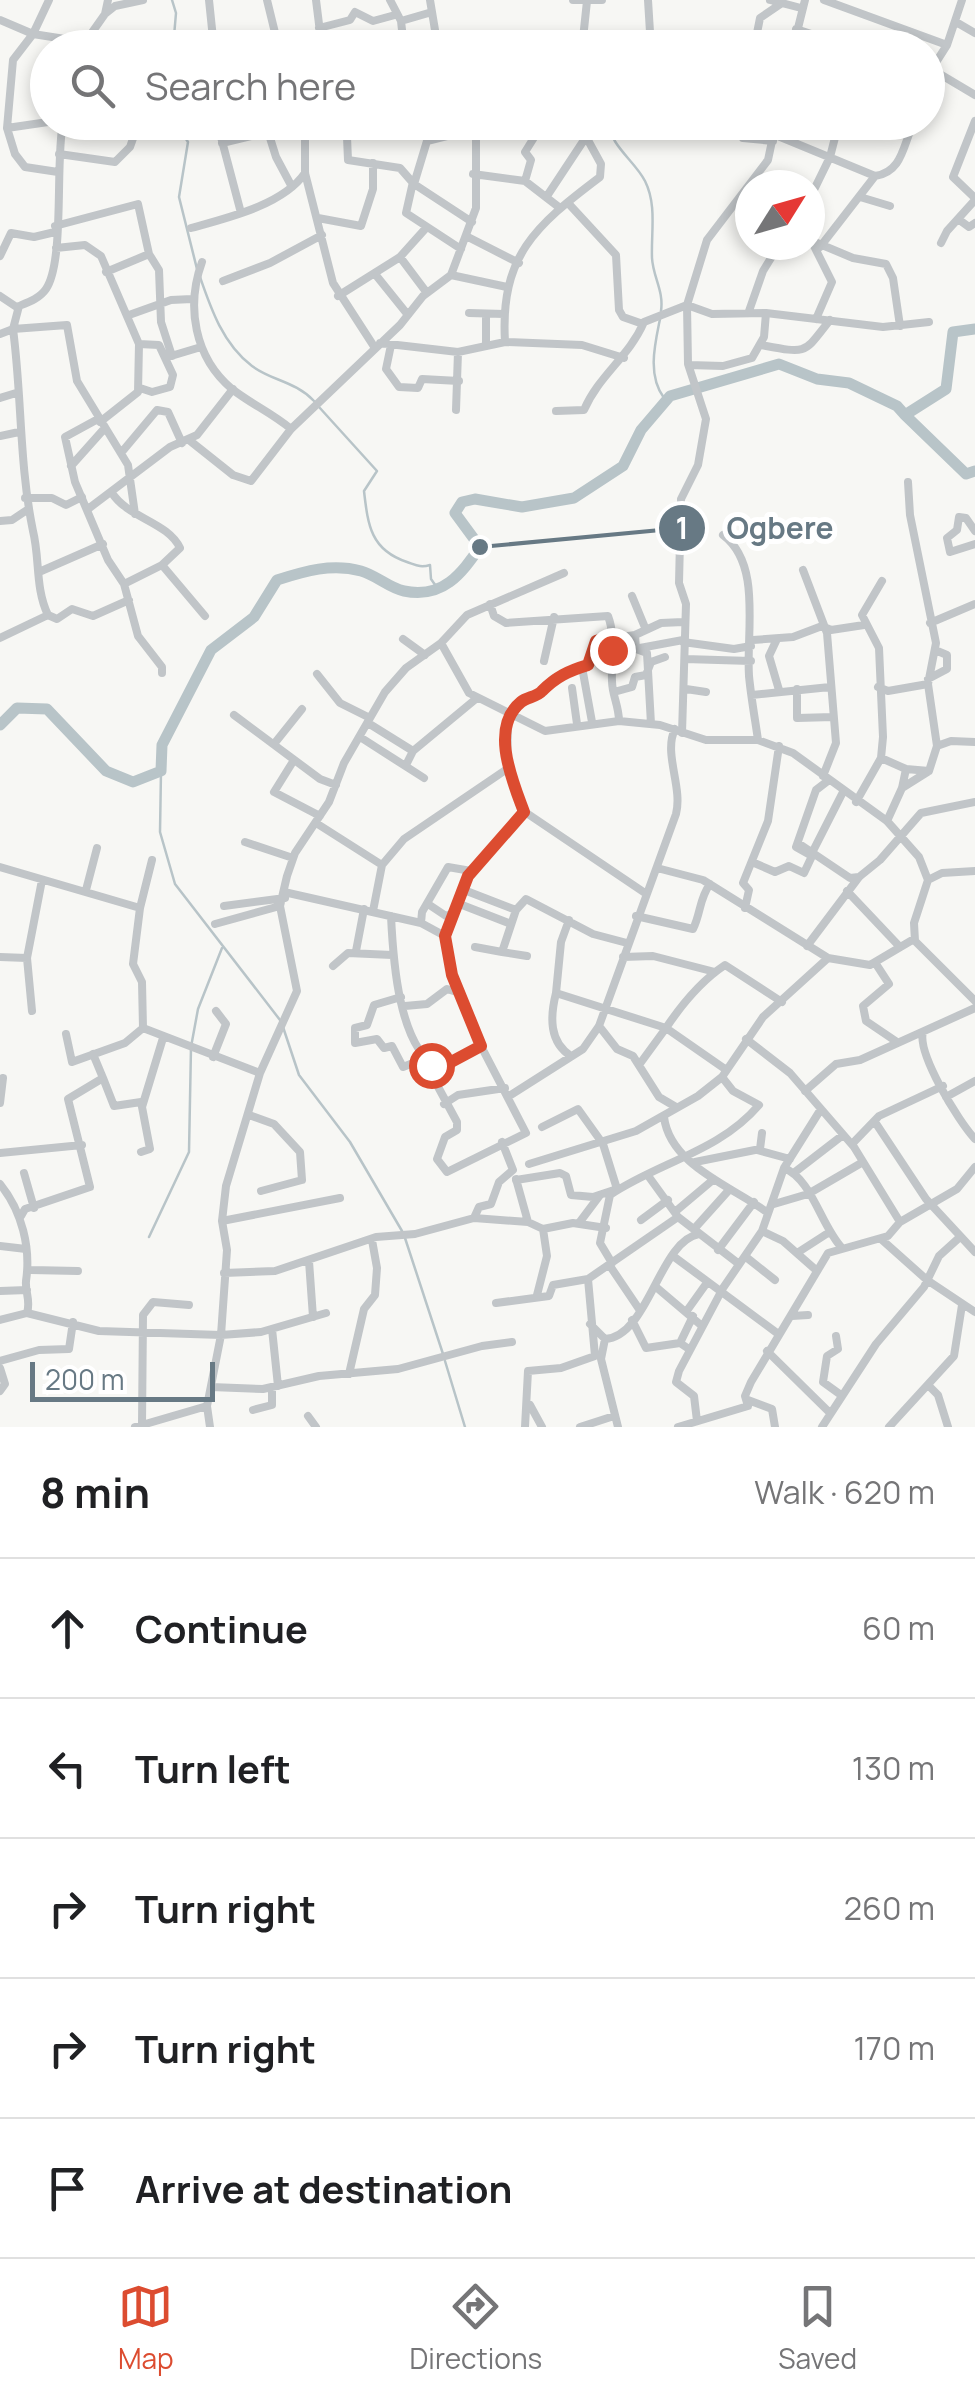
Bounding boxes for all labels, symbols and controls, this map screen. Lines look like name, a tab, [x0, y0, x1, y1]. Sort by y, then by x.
search box	[30, 30, 945, 140]
icon: search	[65, 58, 120, 113]
text: Search here	[145, 59, 356, 111]
north arrow	[735, 170, 825, 260]
callout: Ogbere	[657, 498, 854, 558]
text: 1	[675, 507, 689, 548]
text: Ogbere	[726, 507, 834, 548]
route end	[590, 628, 636, 674]
route start	[409, 1043, 455, 1089]
scale bar	[30, 1357, 215, 1402]
text: 200 m	[45, 1360, 124, 1398]
text: 8 min	[40, 1463, 150, 1521]
text: Walk · 620 m	[754, 1470, 935, 1514]
icon: ahead	[40, 1601, 95, 1656]
text: Continue	[135, 1602, 308, 1654]
text: 60 m	[862, 1606, 935, 1650]
icon: left	[40, 1741, 95, 1796]
text: Turn left	[135, 1742, 291, 1794]
text: 130 m	[852, 1746, 935, 1790]
icon: right	[40, 1881, 95, 1936]
text: Turn right	[135, 1882, 316, 1934]
text: 260 m	[844, 1886, 935, 1930]
icon: right	[40, 2021, 95, 2076]
text: Turn right	[135, 2022, 316, 2074]
text: 170 m	[853, 2026, 935, 2070]
icon: arrive	[40, 2161, 95, 2216]
text: Arrive at destination	[135, 2162, 512, 2214]
tab: Map	[118, 2279, 174, 2377]
tab: Directions	[410, 2279, 542, 2377]
tab: Saved	[778, 2279, 857, 2377]

